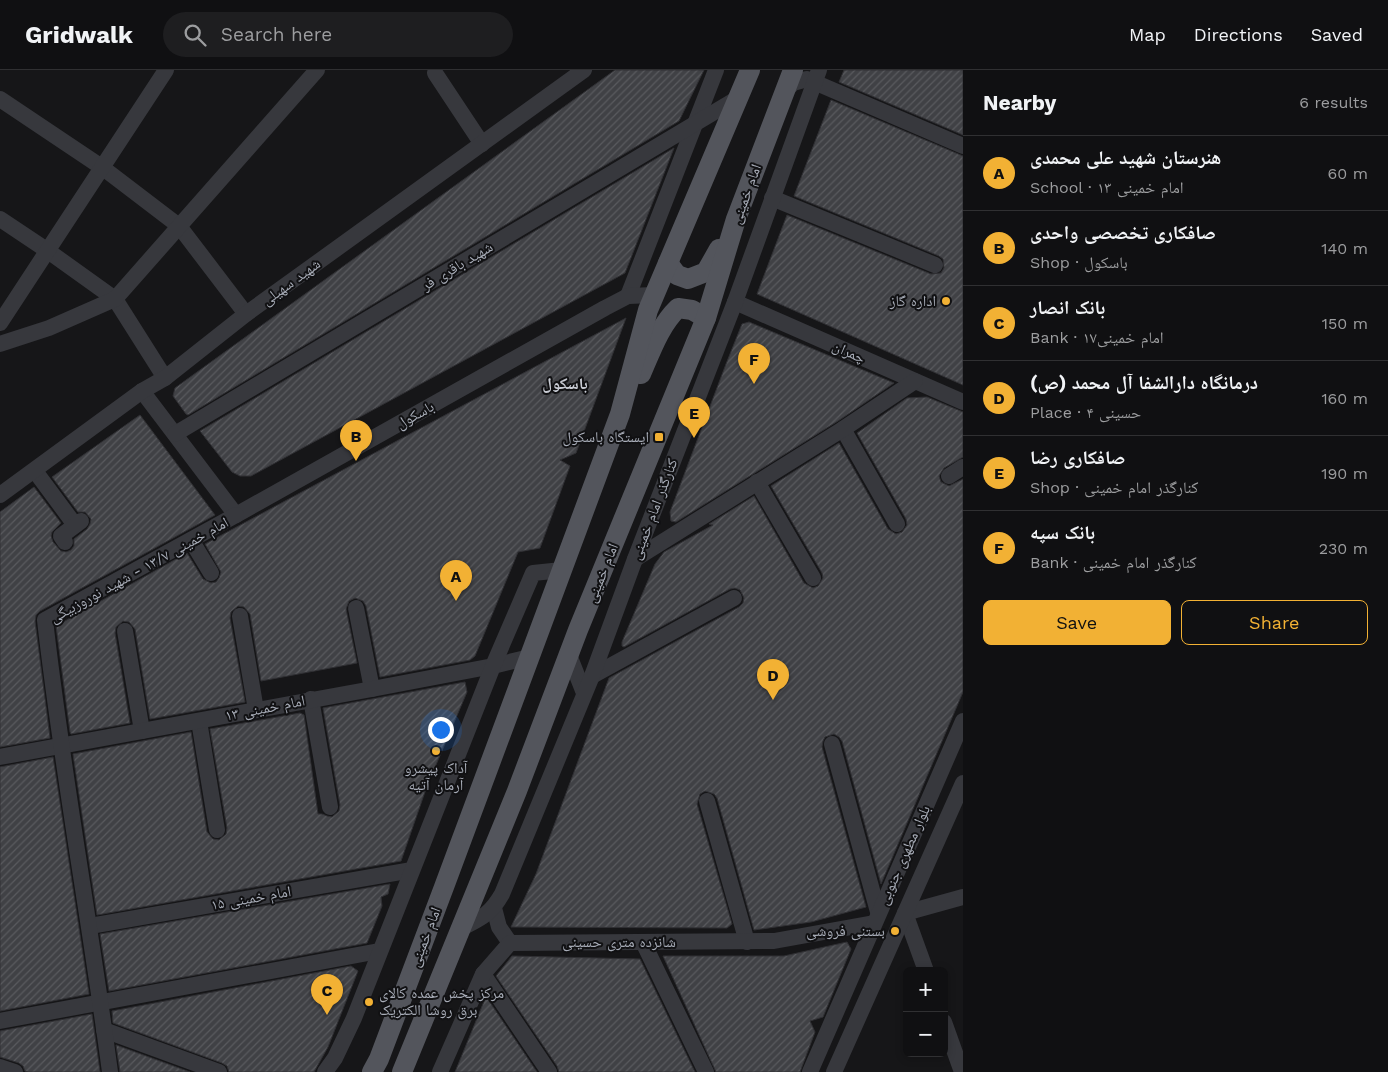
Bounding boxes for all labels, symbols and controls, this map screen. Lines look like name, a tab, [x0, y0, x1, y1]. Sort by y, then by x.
search box	[163, 12, 513, 57]
text: Gridwalk	[25, 21, 133, 49]
icon: search	[181, 21, 209, 49]
text: Search here	[221, 23, 332, 46]
text: Map	[1129, 24, 1166, 45]
text: Directions	[1194, 24, 1283, 45]
text: Saved	[1311, 24, 1363, 45]
text: Nearby	[983, 90, 1056, 115]
text: 6 results	[1299, 93, 1368, 112]
text: هنرستان شهید علی محمدی	[1030, 146, 1221, 169]
street label: امام خمینی	[727, 162, 766, 227]
text: A	[994, 164, 1004, 183]
text: 60 m	[1328, 164, 1368, 183]
text: School · امام خمینی ۱۳	[1030, 178, 1184, 197]
text: صافکاری تخصصی واحدی	[1030, 221, 1216, 244]
street label: شهید باقری فر	[417, 238, 497, 296]
text: B	[994, 239, 1004, 258]
text: 140 m	[1321, 239, 1368, 258]
text: Shop · باسکول	[1030, 253, 1128, 272]
street label: شهید سهیلی	[258, 255, 325, 310]
place label: اداره گاز	[889, 292, 936, 310]
marker: اداره گاز	[940, 295, 952, 307]
text: بانک انصار	[1030, 296, 1105, 319]
text: C	[994, 314, 1004, 333]
text: 150 m	[1322, 314, 1368, 333]
text: Bank · امام خمینی۱۷	[1030, 328, 1164, 347]
street label: چمران	[829, 337, 869, 368]
pin: F	[738, 343, 770, 384]
text: درمانگاه دارالشفا آل محمد (ص)	[1030, 371, 1258, 394]
district label: باسکول	[542, 374, 588, 393]
text: D	[993, 389, 1005, 408]
text: 160 m	[1321, 389, 1368, 408]
street label: باسکول	[393, 397, 438, 434]
pin: E	[678, 397, 710, 438]
text: Place · حسینی ۴	[1030, 403, 1141, 422]
pin: B	[340, 420, 372, 461]
place label: ایستگاه باسکول	[562, 428, 649, 447]
marker: ایستگاه باسکول	[653, 431, 665, 443]
text: صافکاری رضا	[1030, 446, 1125, 469]
street label: کنارگذر امام خمینی	[626, 456, 682, 562]
text: E	[994, 464, 1004, 483]
text: 190 m	[1321, 464, 1368, 483]
text: Shop · کنارگذر امام خمینی	[1030, 478, 1198, 497]
street label: امام خمینی ۱۳/۷ - شهید نوروزبیگی	[46, 513, 232, 628]
text: بانک سپه	[1030, 521, 1095, 544]
text: F	[994, 539, 1004, 558]
text: 230 m	[1319, 539, 1368, 558]
street label: امام خمینی	[582, 541, 623, 606]
text: Bank · کنارگذر امام خمینی	[1030, 553, 1197, 572]
pin: A	[440, 560, 472, 601]
button: Save	[983, 600, 1171, 645]
button: Share	[1181, 600, 1368, 645]
pin: D	[757, 659, 789, 700]
street label: امام خمینی ۱۳	[223, 691, 307, 726]
your location	[428, 717, 454, 743]
marker: آداک پیشرو آرمان آتیه	[430, 745, 442, 757]
place label: آداک پیشرو آرمان آتیه	[405, 759, 469, 795]
street label: بلوار مطهری جنوبی	[874, 802, 935, 908]
street label: امام خمینی ۱۵	[210, 882, 293, 915]
street label: امام خمینی	[405, 905, 446, 970]
place label: بستنی فروشی	[806, 922, 885, 941]
marker: بستنی فروشی	[889, 925, 901, 937]
street label: شانزده متری حسینی	[562, 933, 676, 952]
map controls	[903, 967, 948, 1057]
button: +	[903, 967, 948, 1012]
pin: C	[311, 974, 343, 1015]
place label: مرکز پخش عمده کالای برق روشا الکتریک	[379, 984, 504, 1020]
marker: مرکز پخش عمده کالای برق روشا الکتریک	[363, 996, 375, 1008]
button: −	[903, 1012, 948, 1057]

